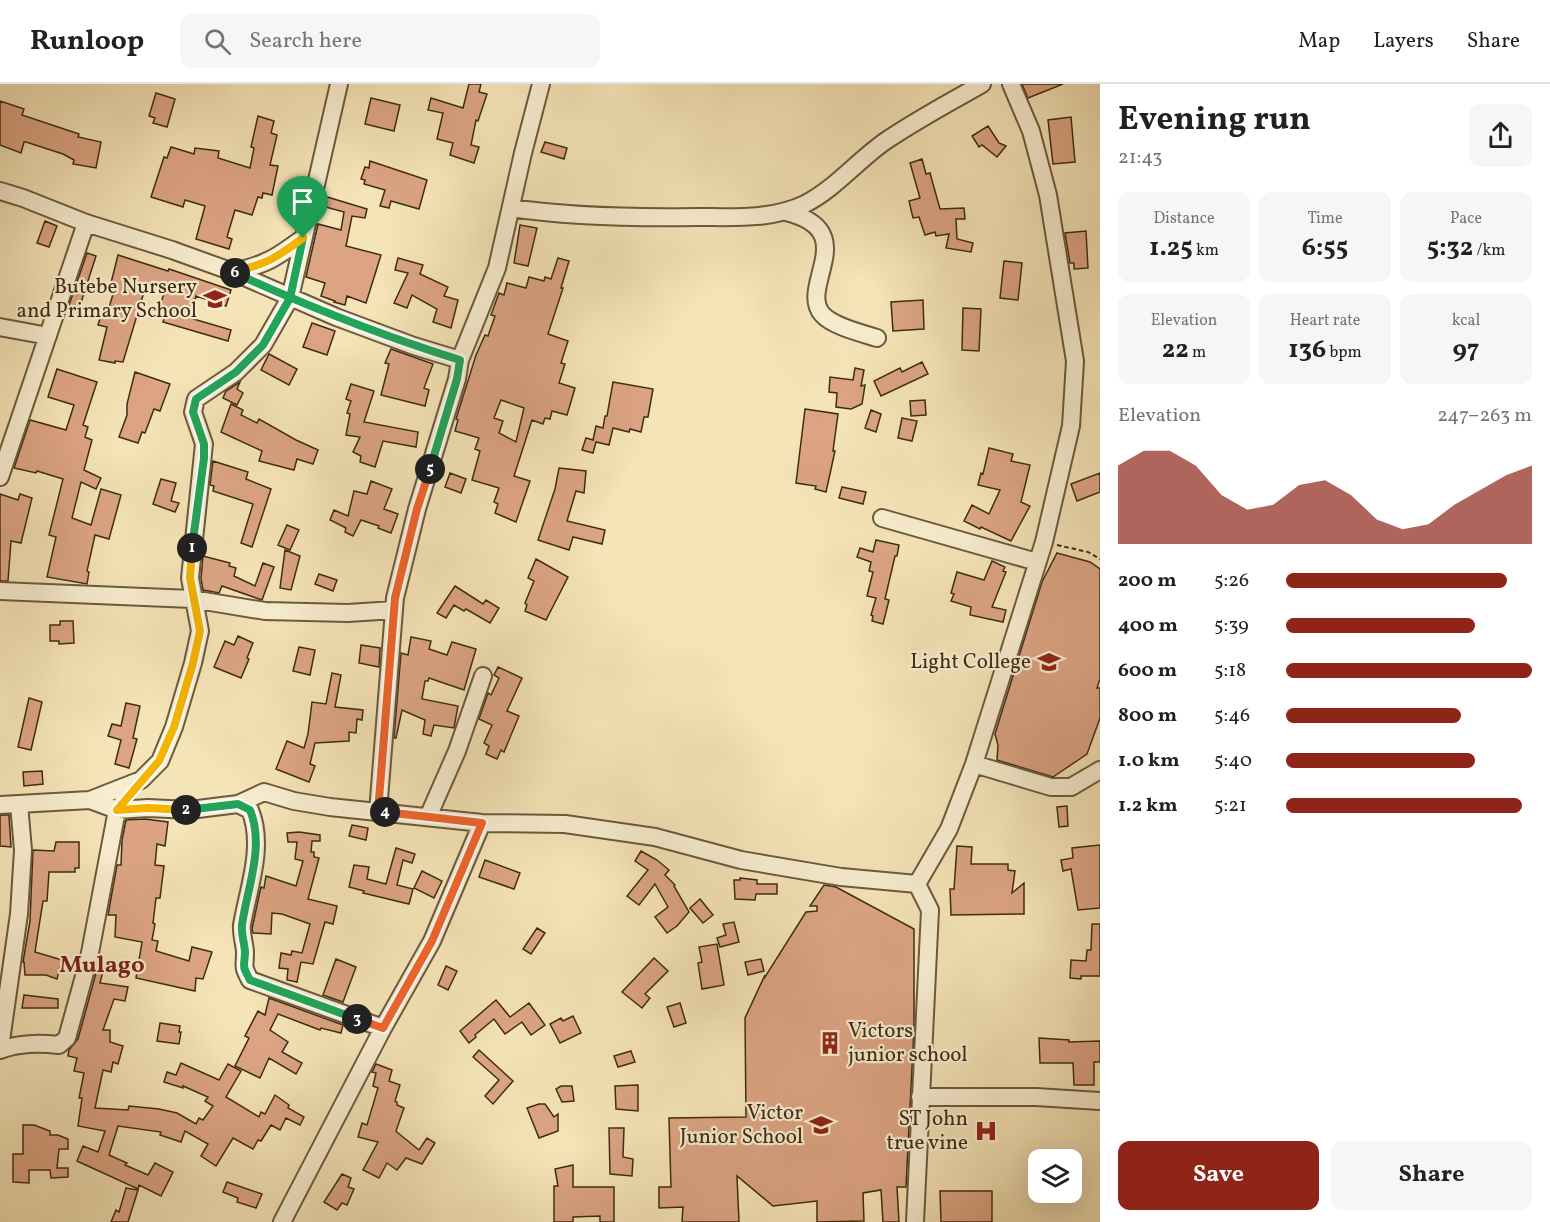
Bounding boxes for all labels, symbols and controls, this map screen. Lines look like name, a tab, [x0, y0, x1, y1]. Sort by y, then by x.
search box	[180, 14, 600, 68]
text: Runloop	[30, 22, 144, 61]
icon: search	[201, 25, 234, 58]
text: Search here	[249, 26, 362, 57]
text: Map	[1298, 27, 1340, 56]
text: Layers	[1373, 27, 1434, 56]
text: Share	[1467, 27, 1520, 56]
text: Evening run	[1118, 98, 1311, 144]
button: share	[1469, 104, 1532, 167]
text: 21:43	[1118, 144, 1163, 172]
pin	[277, 176, 328, 238]
icon: arrive	[286, 185, 319, 218]
text: Distance	[1153, 208, 1215, 230]
text: Time	[1307, 208, 1343, 230]
text: Pace	[1450, 208, 1482, 230]
text: 1.25	[1149, 230, 1193, 266]
text: 6:55	[1302, 230, 1348, 266]
text: 5:32	[1427, 230, 1473, 266]
text: km	[1193, 240, 1219, 262]
text: /km	[1473, 240, 1505, 262]
pin: 6	[220, 258, 250, 288]
text: 6	[231, 262, 239, 284]
place label: Butebe Nursery and Primary School	[16, 273, 198, 326]
school or university icon: Butebe Nursery and Primary School	[202, 286, 228, 312]
text: Elevation	[1151, 310, 1217, 332]
text: Heart rate	[1290, 310, 1360, 332]
text: kcal	[1452, 310, 1480, 332]
text: 22	[1162, 332, 1189, 368]
text: 136	[1288, 332, 1326, 368]
text: 97	[1453, 332, 1479, 368]
text: m	[1189, 342, 1206, 364]
text: bpm	[1326, 342, 1362, 364]
text: Elevation	[1118, 402, 1201, 430]
text: 247–263 m	[1437, 402, 1532, 430]
pin: 5	[415, 454, 445, 484]
text: 5	[426, 458, 434, 480]
pin: 1	[177, 533, 207, 563]
text: 1	[189, 537, 195, 559]
text: 200 m	[1118, 567, 1176, 595]
text: 5:26	[1214, 567, 1249, 595]
text: 400 m	[1118, 612, 1178, 640]
text: 5:39	[1214, 612, 1249, 640]
place label: Light College	[910, 648, 1031, 677]
school or university icon: Light College	[1036, 649, 1062, 675]
text: 600 m	[1118, 657, 1177, 685]
text: 5:18	[1214, 657, 1246, 685]
text: 800 m	[1118, 702, 1177, 730]
text: 5:46	[1214, 702, 1250, 730]
text: 1.0 km	[1118, 747, 1180, 775]
text: 5:40	[1214, 747, 1252, 775]
text: 1.2 km	[1118, 792, 1178, 820]
text: 5:21	[1214, 792, 1247, 820]
pin: 2	[171, 795, 201, 825]
pin: 4	[370, 797, 400, 827]
text: 2	[182, 799, 190, 821]
text: 4	[380, 801, 390, 823]
district label: Mulago	[59, 949, 145, 983]
pin: 3	[342, 1004, 372, 1034]
text: 3	[353, 1008, 361, 1030]
place label: Victors junior school	[848, 1017, 968, 1070]
building icon: Victors junior school	[817, 1030, 843, 1056]
place label: Victor Junior School	[680, 1099, 803, 1152]
place label: ST John true vine	[887, 1105, 968, 1158]
school or university icon: Victor Junior School	[808, 1112, 834, 1138]
hospital icon: ST John true vine	[973, 1118, 999, 1144]
button: Save	[1118, 1141, 1319, 1210]
button: Share	[1331, 1141, 1532, 1210]
map controls	[1028, 1149, 1082, 1203]
button: layers	[1028, 1149, 1082, 1203]

